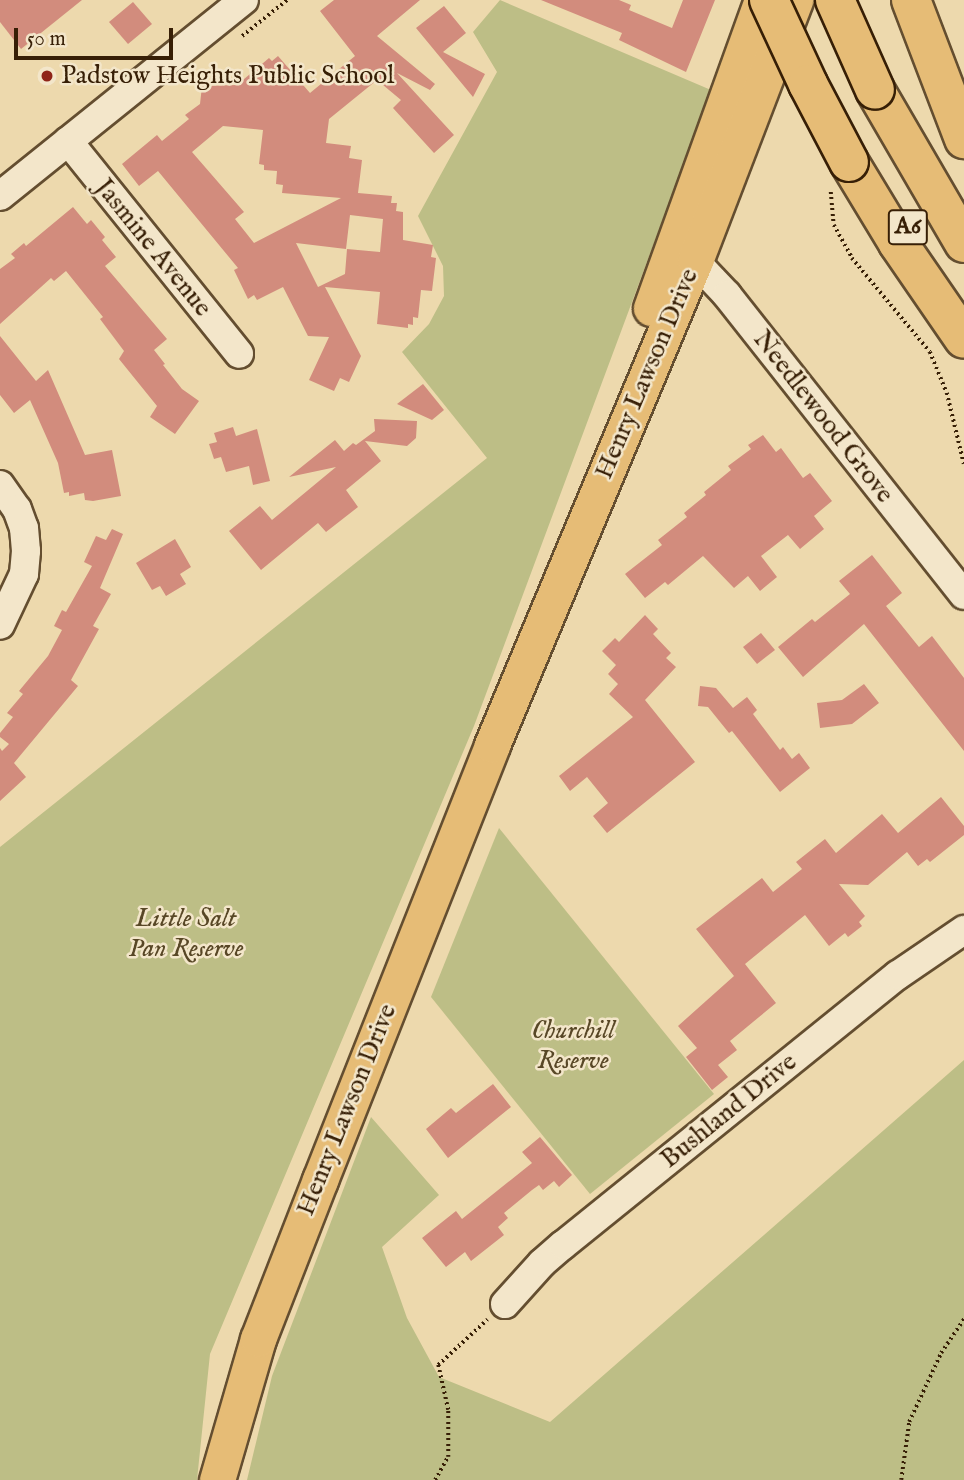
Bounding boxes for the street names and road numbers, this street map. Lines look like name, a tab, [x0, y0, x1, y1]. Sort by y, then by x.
street label: Jasmine Avenue	[88, 173, 218, 323]
road number: A6	[887, 207, 929, 248]
street label: Henry Lawson Drive	[589, 264, 705, 484]
street label: Needlewood Grove	[746, 325, 900, 509]
street label: Henry Lawson Drive	[290, 1000, 404, 1220]
street label: Bushland Drive	[655, 1047, 803, 1175]

